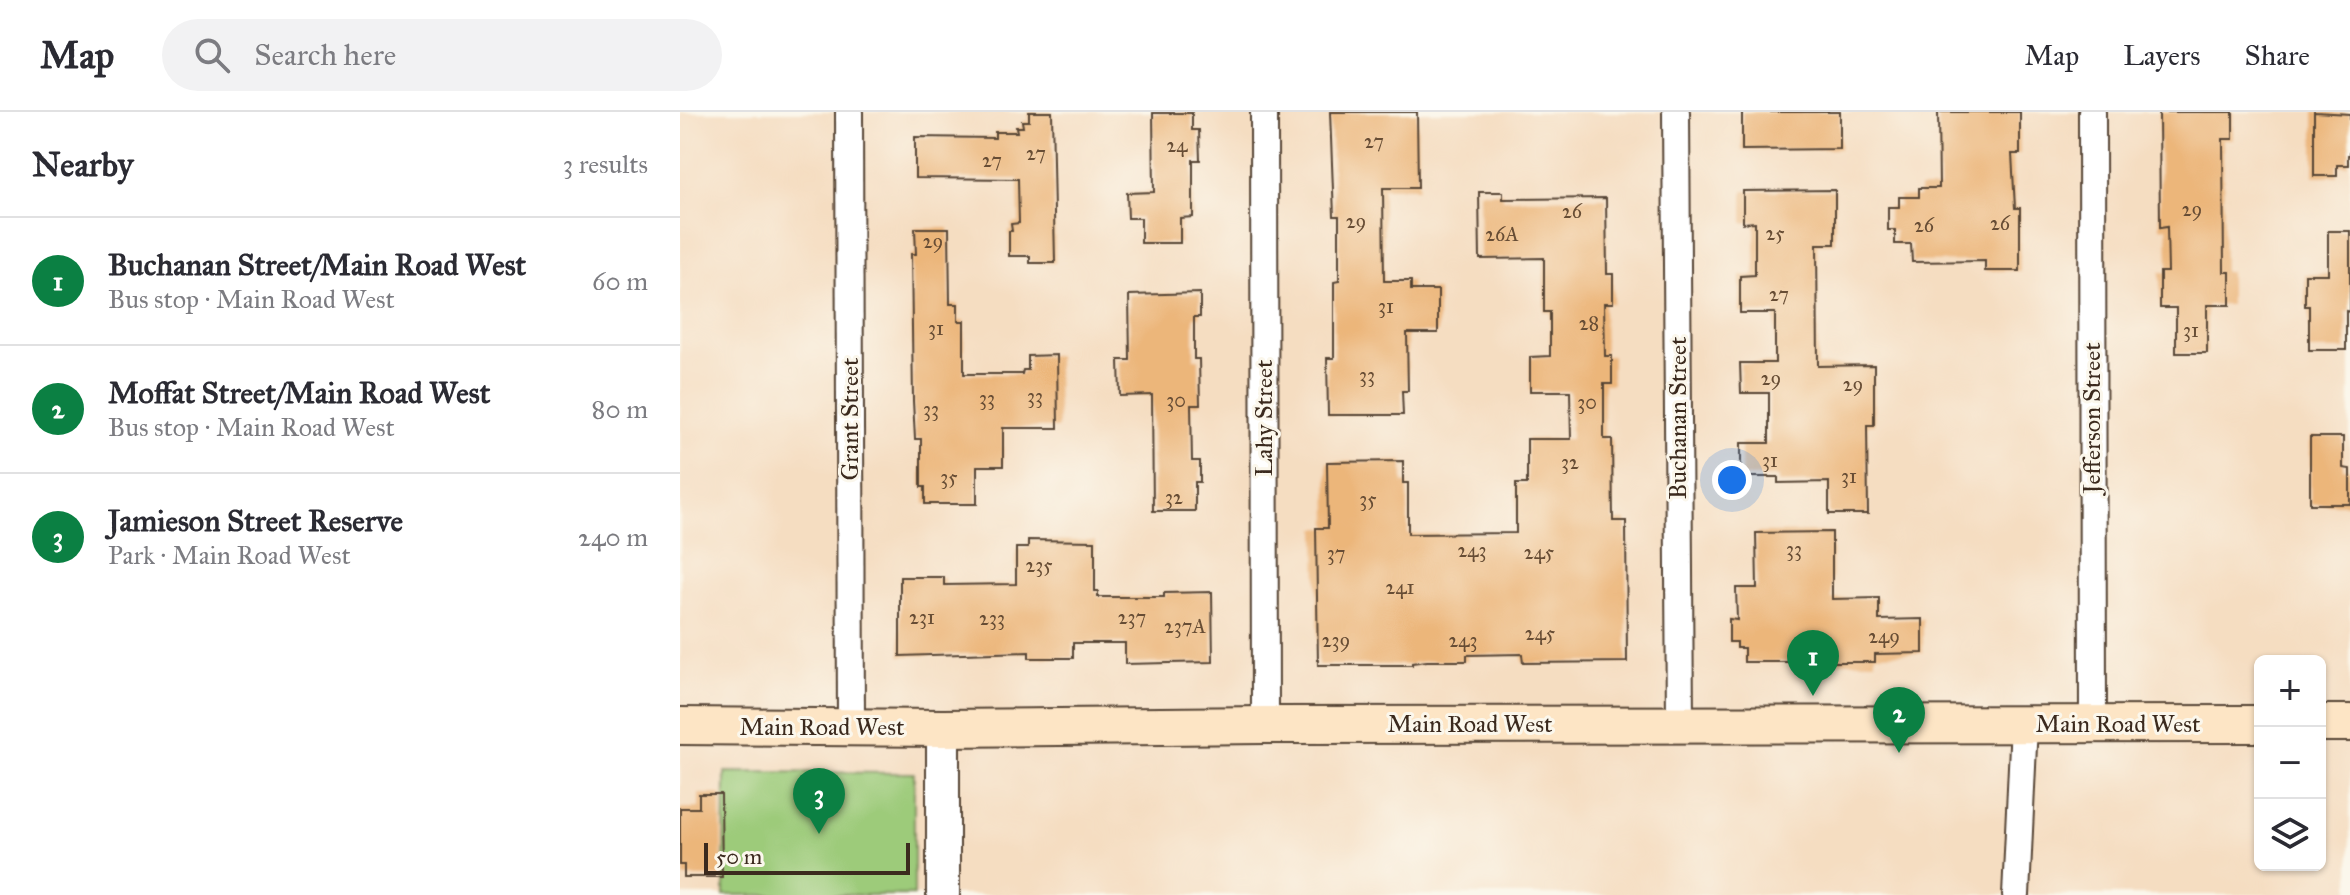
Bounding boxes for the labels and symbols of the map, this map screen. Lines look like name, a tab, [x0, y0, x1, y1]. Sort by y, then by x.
house number: 27	[1364, 129, 1384, 153]
house number: 24	[1166, 133, 1188, 157]
house number: 27	[1026, 141, 1046, 165]
house number: 27	[982, 148, 1002, 172]
house number: 29	[2182, 197, 2202, 221]
house number: 26	[1562, 199, 1583, 223]
house number: 29	[1346, 209, 1366, 233]
house number: 26	[1990, 211, 2011, 235]
house number: 26	[1914, 213, 1935, 237]
house number: 25	[1765, 221, 1785, 245]
house number: 26A	[1485, 222, 1519, 246]
house number: 29	[923, 229, 943, 253]
house number: 27	[1769, 282, 1789, 306]
house number: 31	[1378, 294, 1394, 318]
house number: 28	[1579, 311, 1599, 335]
house number: 31	[928, 316, 944, 340]
house number: 31	[2183, 318, 2199, 342]
street label: Buchanan Street	[1663, 336, 1693, 500]
street label: Jefferson Street	[2077, 342, 2107, 497]
street label: Grant Street	[835, 357, 865, 480]
street label: Lahy Street	[1249, 359, 1279, 476]
house number: 33	[1359, 363, 1375, 387]
house number: 29	[1761, 366, 1781, 390]
house number: 29	[1843, 372, 1863, 396]
house number: 33	[1027, 384, 1043, 408]
house number: 33	[979, 386, 995, 410]
house number: 30	[1166, 388, 1186, 412]
house number: 30	[1577, 390, 1597, 414]
house number: 33	[923, 397, 939, 421]
house number: 31	[1762, 448, 1778, 472]
house number: 32	[1561, 450, 1579, 474]
your location	[1712, 460, 1752, 500]
house number: 31	[1841, 464, 1857, 488]
house number: 35	[940, 465, 958, 489]
house number: 32	[1165, 485, 1183, 509]
house number: 35	[1359, 487, 1377, 511]
house number: 33	[1786, 537, 1802, 561]
house number: 243	[1457, 538, 1487, 562]
house number: 245	[1524, 540, 1554, 564]
house number: 37	[1327, 541, 1345, 565]
house number: 235	[1025, 553, 1053, 577]
house number: 241	[1386, 575, 1415, 599]
house number: 231	[909, 605, 935, 629]
house number: 237	[1118, 605, 1146, 629]
house number: 233	[979, 606, 1005, 630]
house number: 237A	[1164, 614, 1207, 638]
house number: 245	[1525, 621, 1555, 645]
house number: 249	[1868, 624, 1900, 648]
house number: 239	[1322, 628, 1350, 652]
house number: 243	[1448, 628, 1478, 652]
pin: 1	[1787, 630, 1839, 696]
pin: 2	[1873, 687, 1925, 753]
street label: Main Road West	[1388, 709, 1553, 739]
street label: Main Road West	[2036, 709, 2201, 739]
street label: Main Road West	[740, 712, 905, 742]
pin: 3	[793, 768, 845, 834]
scale bar	[704, 839, 910, 875]

